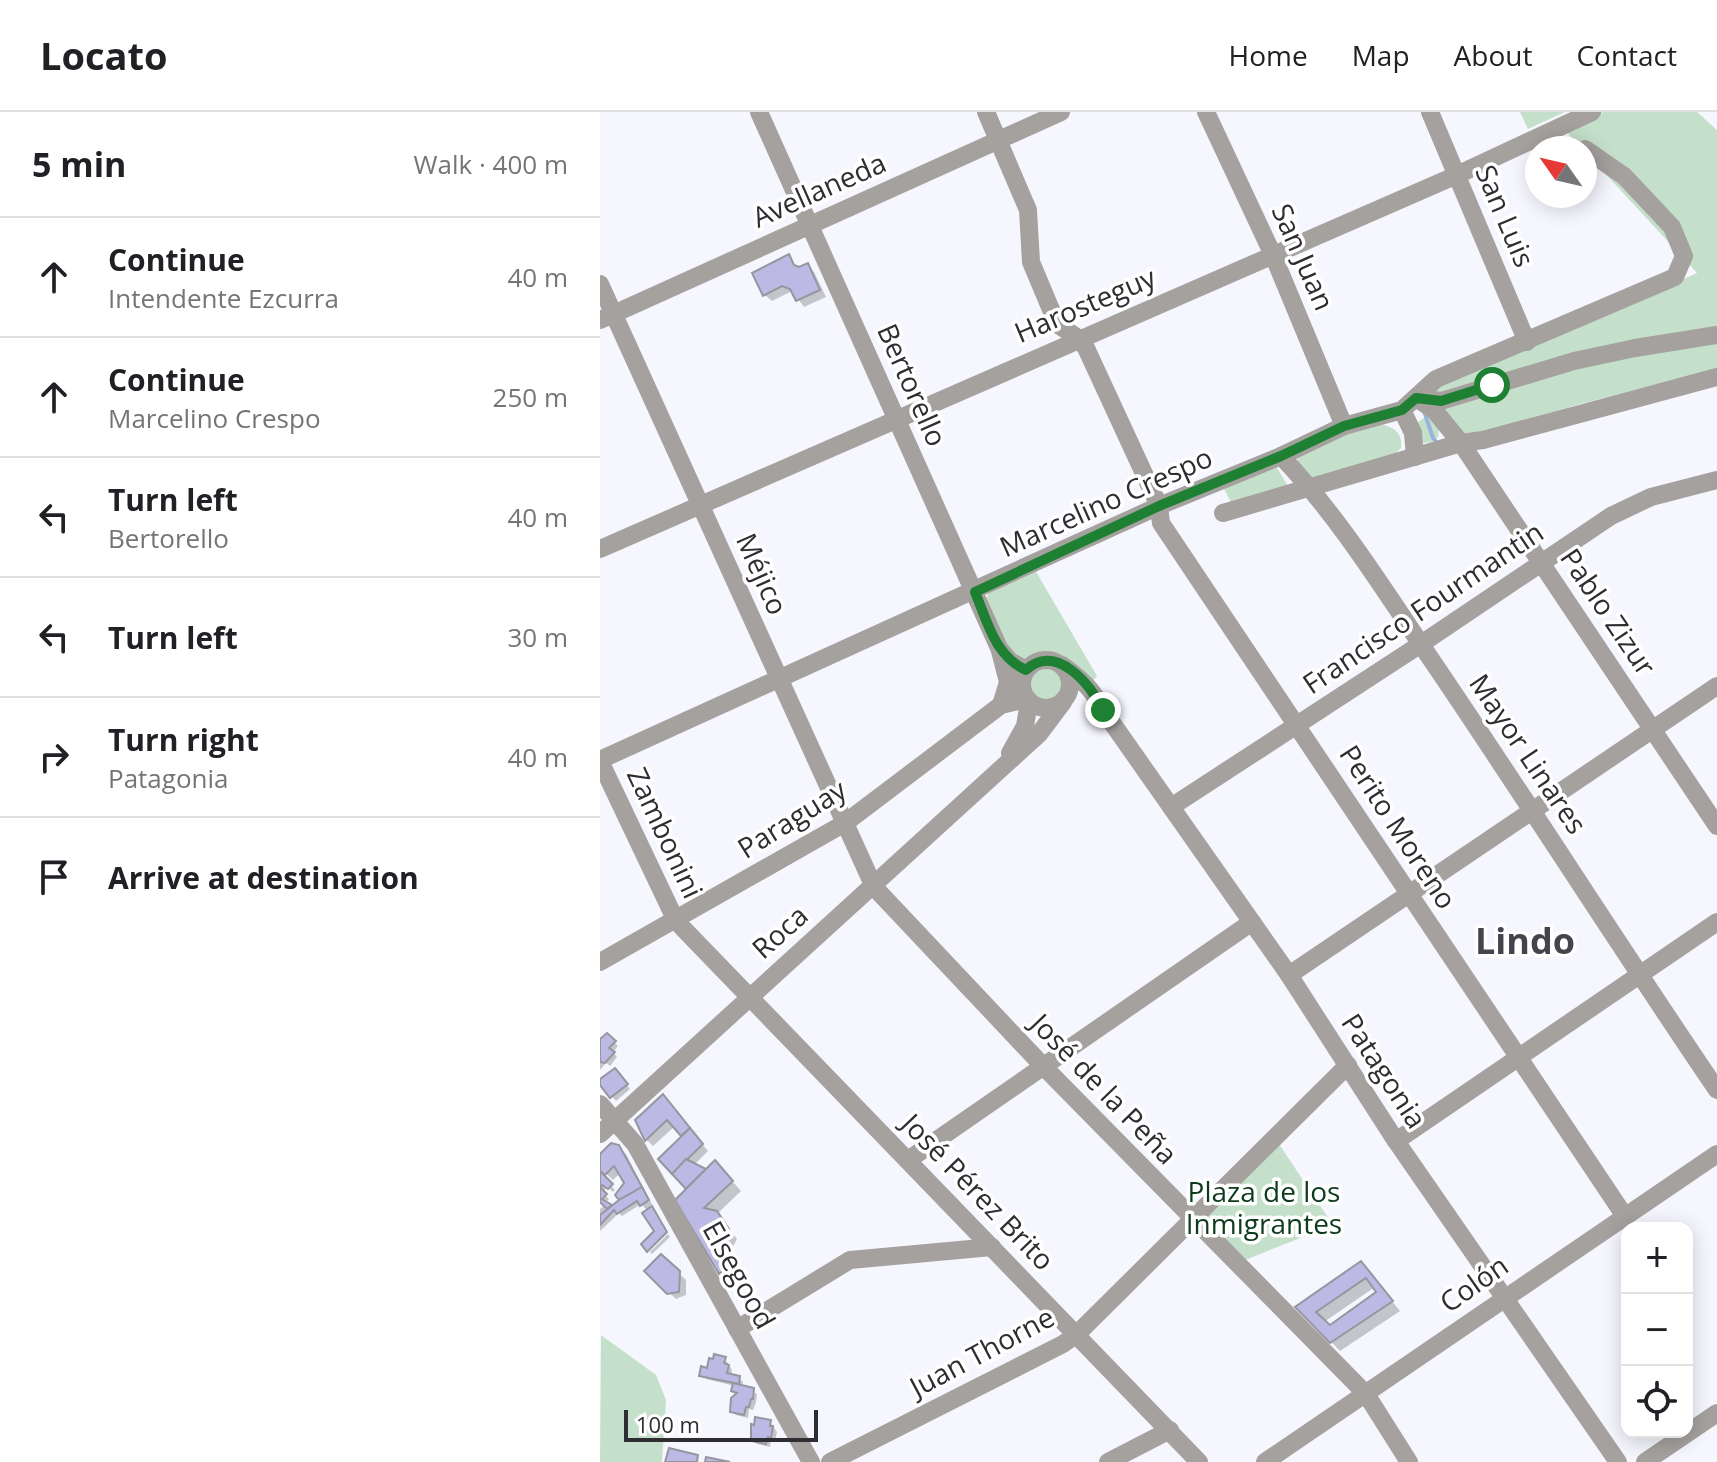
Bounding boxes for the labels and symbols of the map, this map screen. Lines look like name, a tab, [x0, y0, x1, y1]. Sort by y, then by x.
north arrow	[1525, 136, 1597, 208]
street label: Avellaneda	[746, 143, 892, 235]
street label: San Luis	[1467, 159, 1544, 273]
street label: San Juan	[1264, 197, 1344, 316]
street label: Harosteguy	[1008, 257, 1162, 351]
street label: Bertorello	[869, 317, 957, 452]
route start	[1474, 367, 1510, 403]
street label: Marcelino Crespo	[993, 437, 1218, 565]
street label: Francisco Fourmantin	[1295, 512, 1550, 702]
street label: Méjico	[728, 527, 798, 620]
street label: Pablo Zizur	[1552, 540, 1666, 683]
street label: Mayor Linares	[1461, 666, 1596, 841]
route end	[1085, 692, 1121, 728]
street label: Perito Moreno	[1332, 737, 1466, 916]
street label: Zambonini	[619, 761, 713, 904]
street label: Paraguay	[730, 769, 854, 866]
street label: Roca	[743, 896, 815, 966]
district label: Lindo	[1475, 916, 1575, 965]
street label: José de la Peña	[1021, 1002, 1186, 1172]
street label: Patagonia	[1334, 1006, 1436, 1135]
street label: José Pérez Brito	[892, 1102, 1063, 1278]
park label: Plaza de los Inmigrantes	[1186, 1172, 1342, 1242]
street label: Elsegood	[695, 1214, 785, 1335]
street label: Colón	[1432, 1246, 1515, 1320]
street label: Juan Thorne	[900, 1297, 1060, 1407]
scale bar	[624, 1406, 818, 1442]

